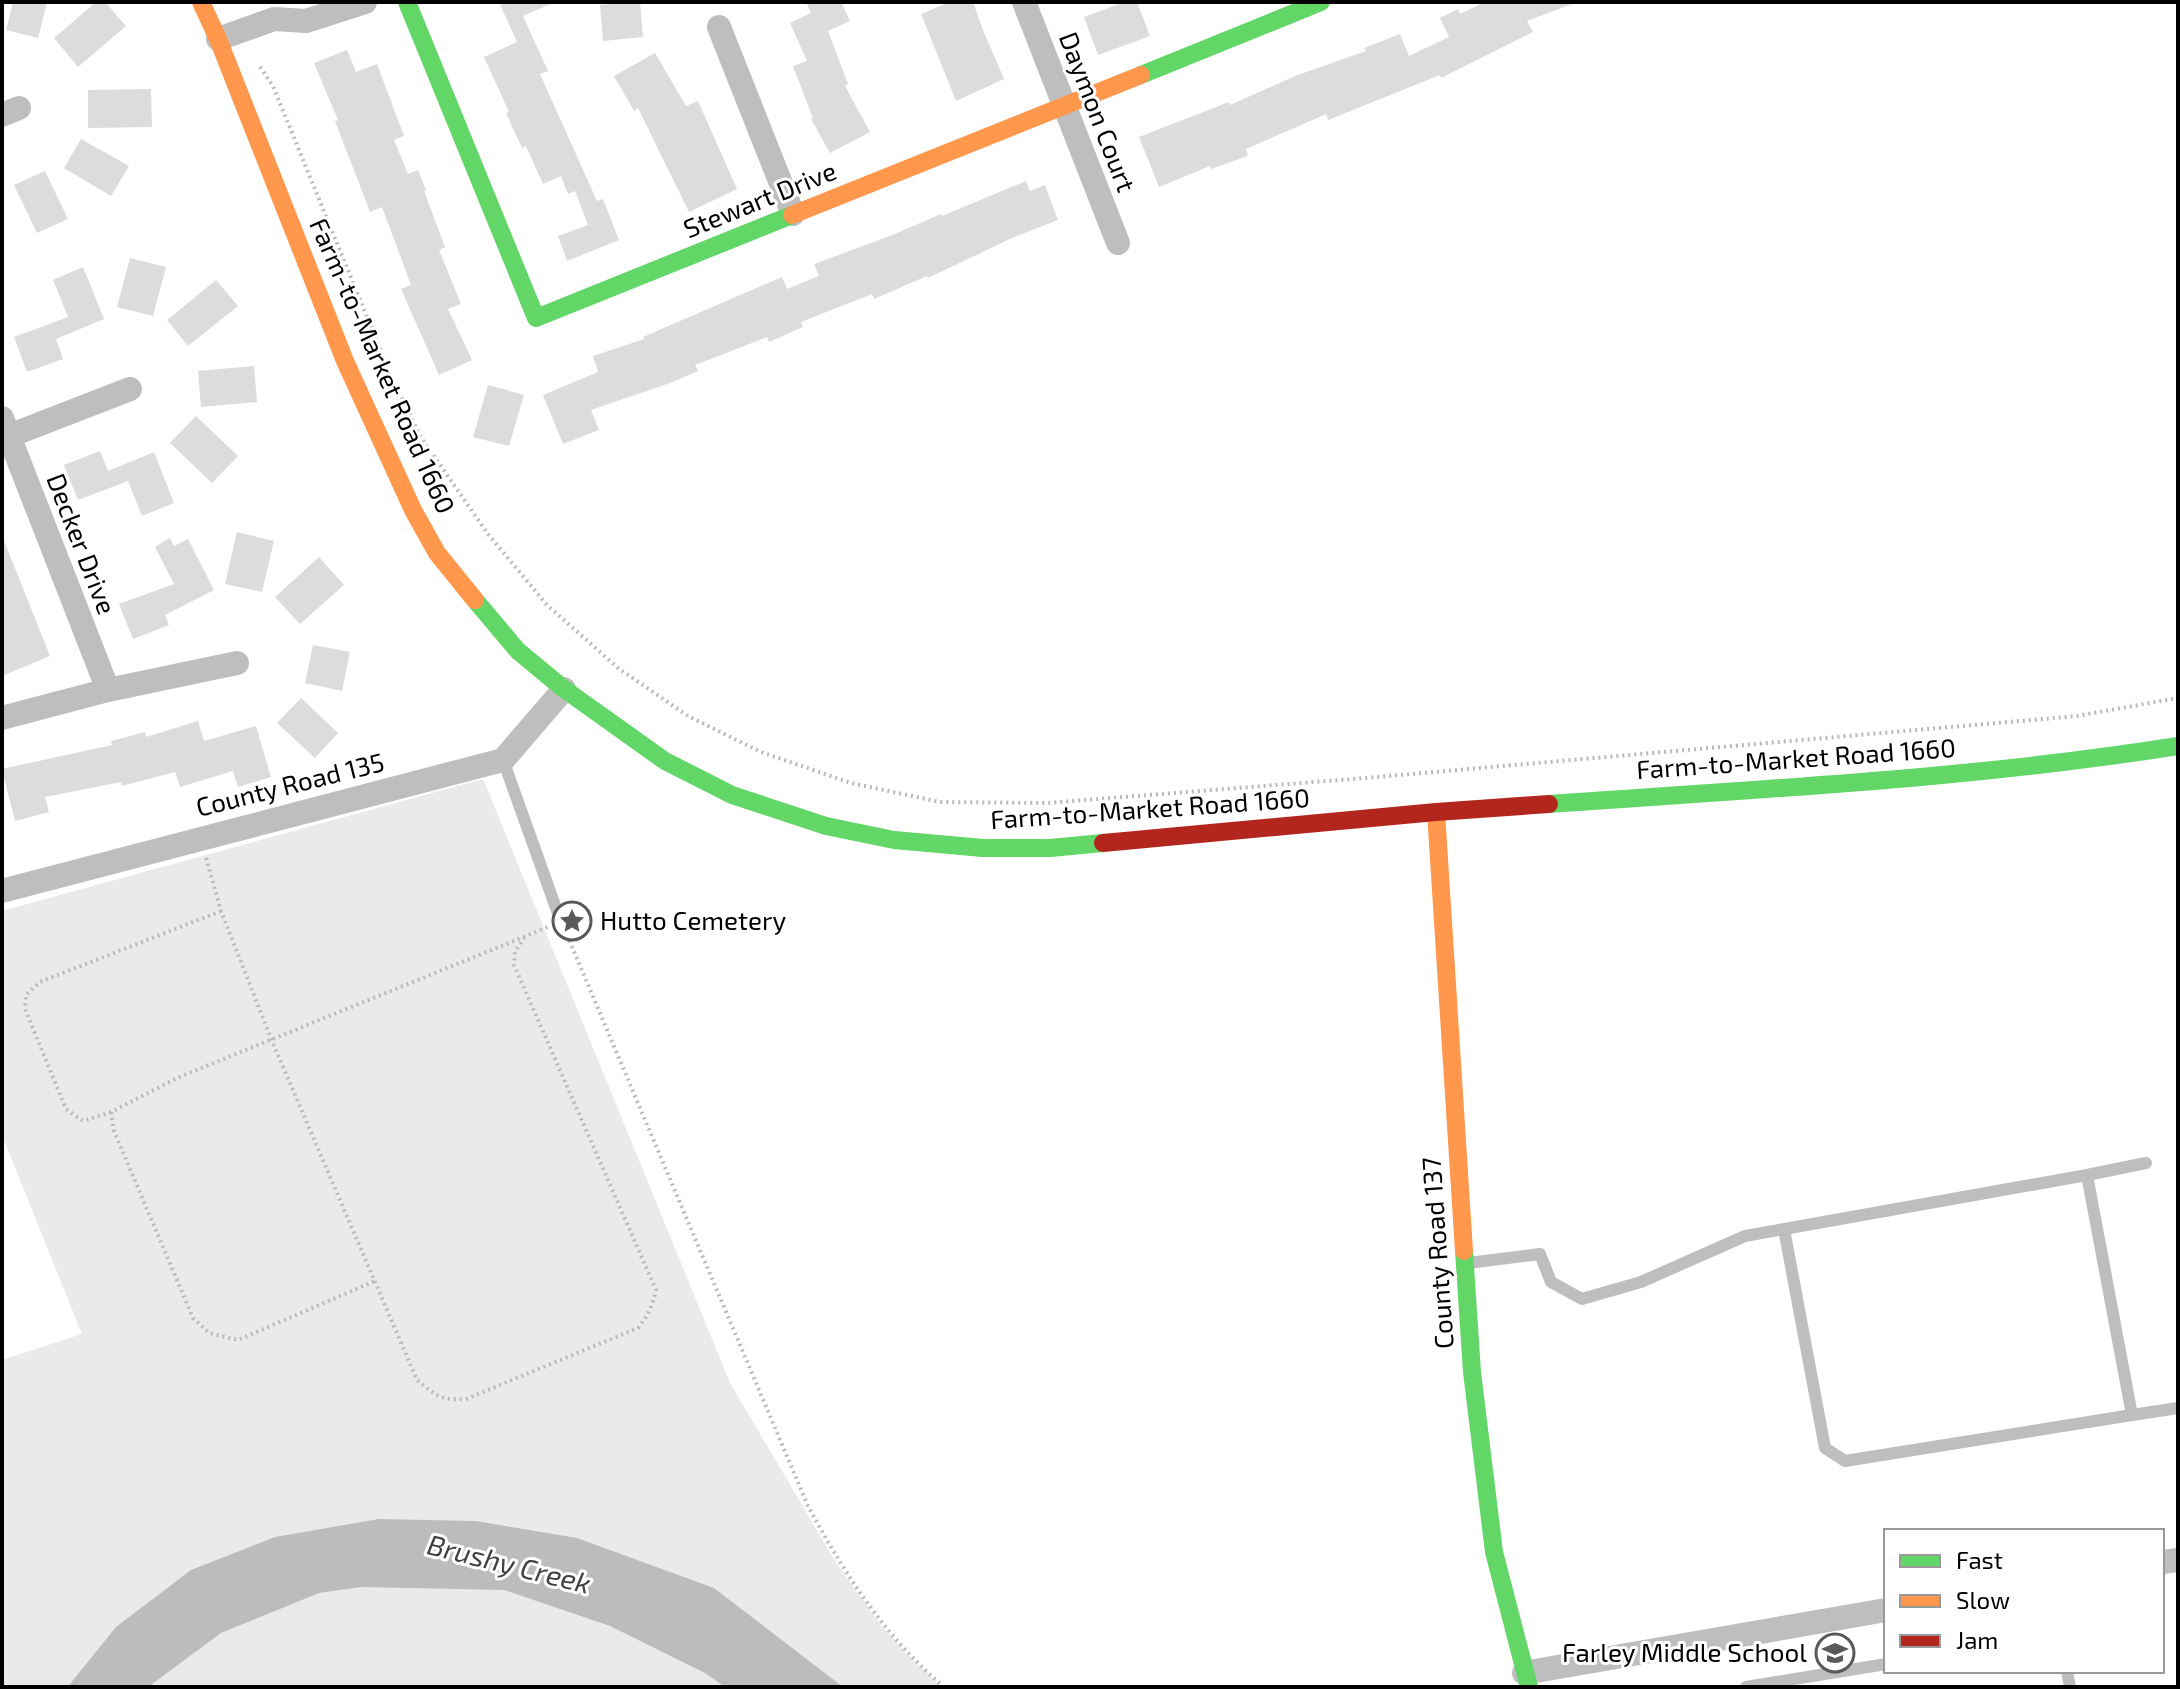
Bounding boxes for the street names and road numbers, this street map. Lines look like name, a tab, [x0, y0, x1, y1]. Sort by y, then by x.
street label: Daymon Court	[1054, 27, 1143, 196]
street label: Stewart Drive	[679, 154, 840, 243]
street label: Farm-to-Market Road 1660	[304, 213, 463, 518]
street label: Decker Drive	[41, 469, 123, 618]
street label: Farm-to-Market Road 1660	[1635, 731, 1957, 784]
street label: County Road 135	[192, 745, 387, 822]
street label: Farm-to-Market Road 1660	[989, 781, 1311, 834]
street label: County Road 137	[1414, 1156, 1459, 1350]

